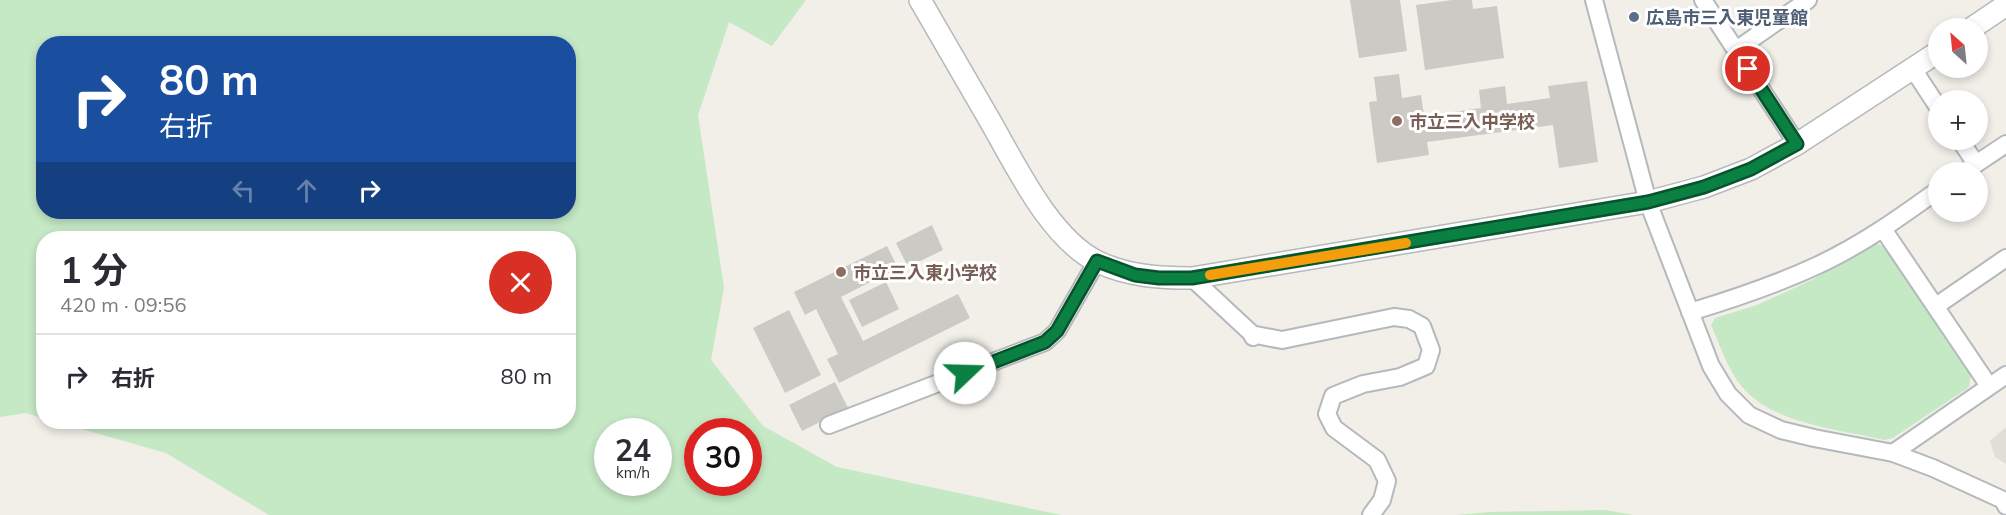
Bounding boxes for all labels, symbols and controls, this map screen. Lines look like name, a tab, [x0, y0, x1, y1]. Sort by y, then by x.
place label: 広島市三入東児童館	[1646, 6, 1808, 29]
marker: 広島市三入東児童館	[1627, 10, 1641, 24]
north arrow	[1928, 18, 1988, 78]
map controls	[1928, 18, 1988, 222]
pin	[1722, 43, 1773, 94]
icon: arrive	[1731, 52, 1764, 85]
text: 80 m	[159, 53, 259, 106]
icon: right	[60, 60, 138, 138]
button: +	[1928, 90, 1988, 150]
text: 右折	[159, 109, 213, 143]
place label: 市立三入中学校	[1409, 110, 1535, 133]
marker: 市立三入中学校	[1390, 114, 1404, 128]
button: −	[1928, 162, 1988, 222]
icon: left	[227, 174, 260, 207]
icon: ahead	[290, 174, 323, 207]
icon: right	[353, 174, 386, 207]
text: 1 分	[60, 247, 127, 292]
button: close	[489, 251, 552, 314]
place label: 市立三入東小学校	[853, 261, 997, 284]
marker: 市立三入東小学校	[834, 265, 848, 279]
text: 420 m · 09:56	[60, 292, 186, 317]
position arrow	[933, 341, 997, 405]
icon: right	[60, 360, 93, 393]
text: 80 m	[501, 362, 552, 390]
text: 右折	[111, 364, 155, 392]
speed limit sign: 30	[684, 418, 762, 496]
text: 24	[615, 431, 651, 469]
text: km/h	[616, 463, 650, 482]

